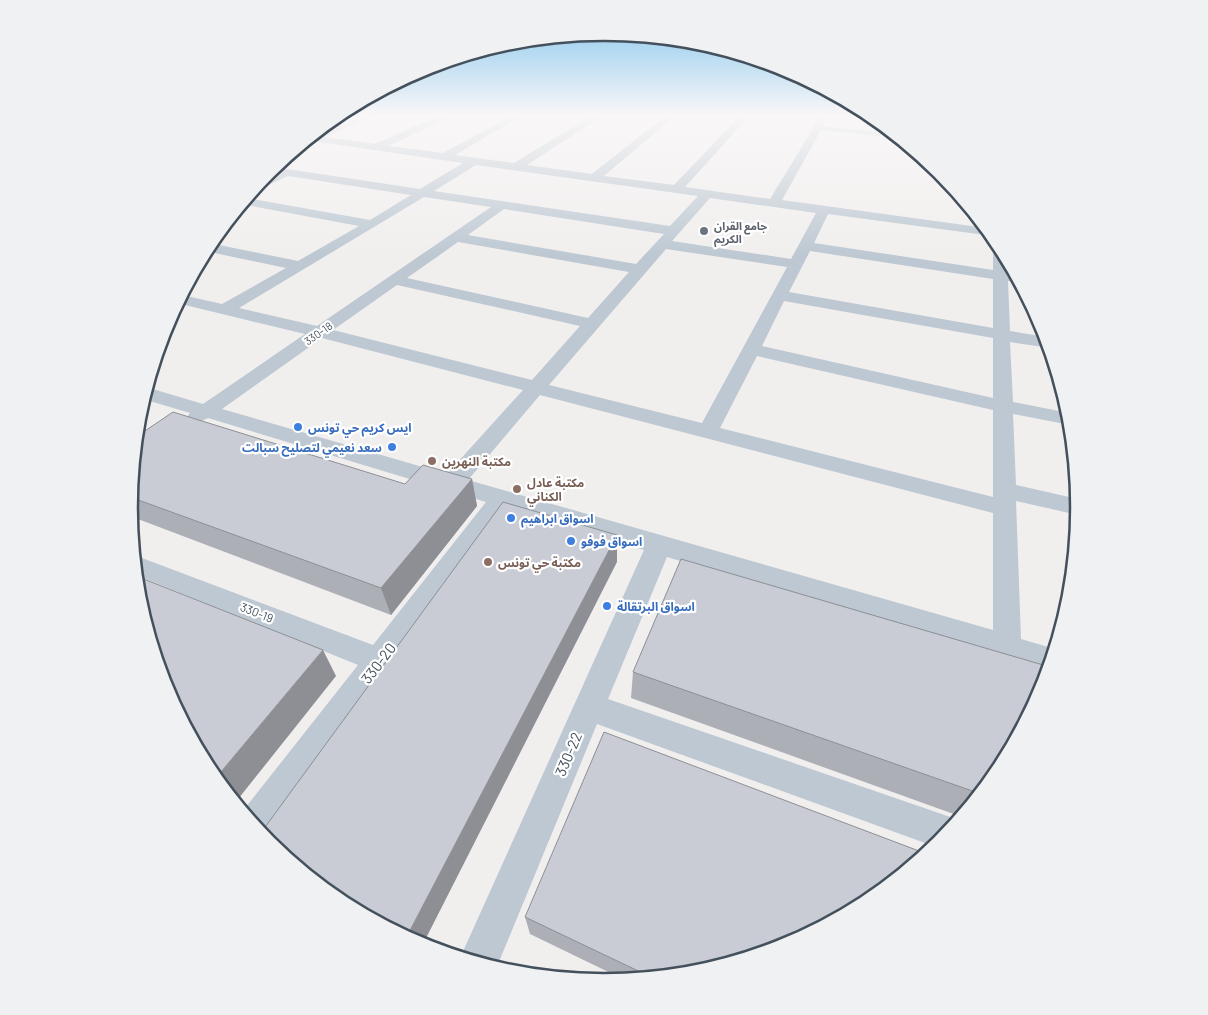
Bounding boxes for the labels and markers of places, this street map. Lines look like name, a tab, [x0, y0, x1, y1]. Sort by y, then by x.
place label: جامع القران الكريم	[714, 219, 767, 248]
marker: جامع القران الكريم	[698, 225, 710, 237]
place label: ايس كريم حي تونس	[308, 420, 412, 438]
marker: ايس كريم حي تونس	[292, 421, 304, 433]
place label: سعد نعيمي لتصليح سبالت	[242, 440, 382, 458]
marker: سعد نعيمي لتصليح سبالت	[386, 441, 398, 453]
place label: مكتبة النهرين	[442, 454, 511, 469]
marker: مكتبة النهرين	[426, 455, 438, 467]
place label: مكتبة عادل الكناني	[527, 475, 584, 507]
marker: مكتبة عادل الكناني	[511, 483, 523, 495]
place label: اسواق ابراهيم	[521, 511, 594, 528]
marker: اسواق ابراهيم	[505, 512, 517, 524]
place label: اسواق فوفو	[581, 534, 642, 549]
marker: اسواق فوفو	[565, 535, 577, 547]
place label: مكتبة حي تونس	[498, 555, 581, 573]
marker: مكتبة حي تونس	[482, 556, 494, 568]
place label: اسواق البرتقالة	[617, 599, 695, 614]
marker: اسواق البرتقالة	[601, 600, 613, 612]

